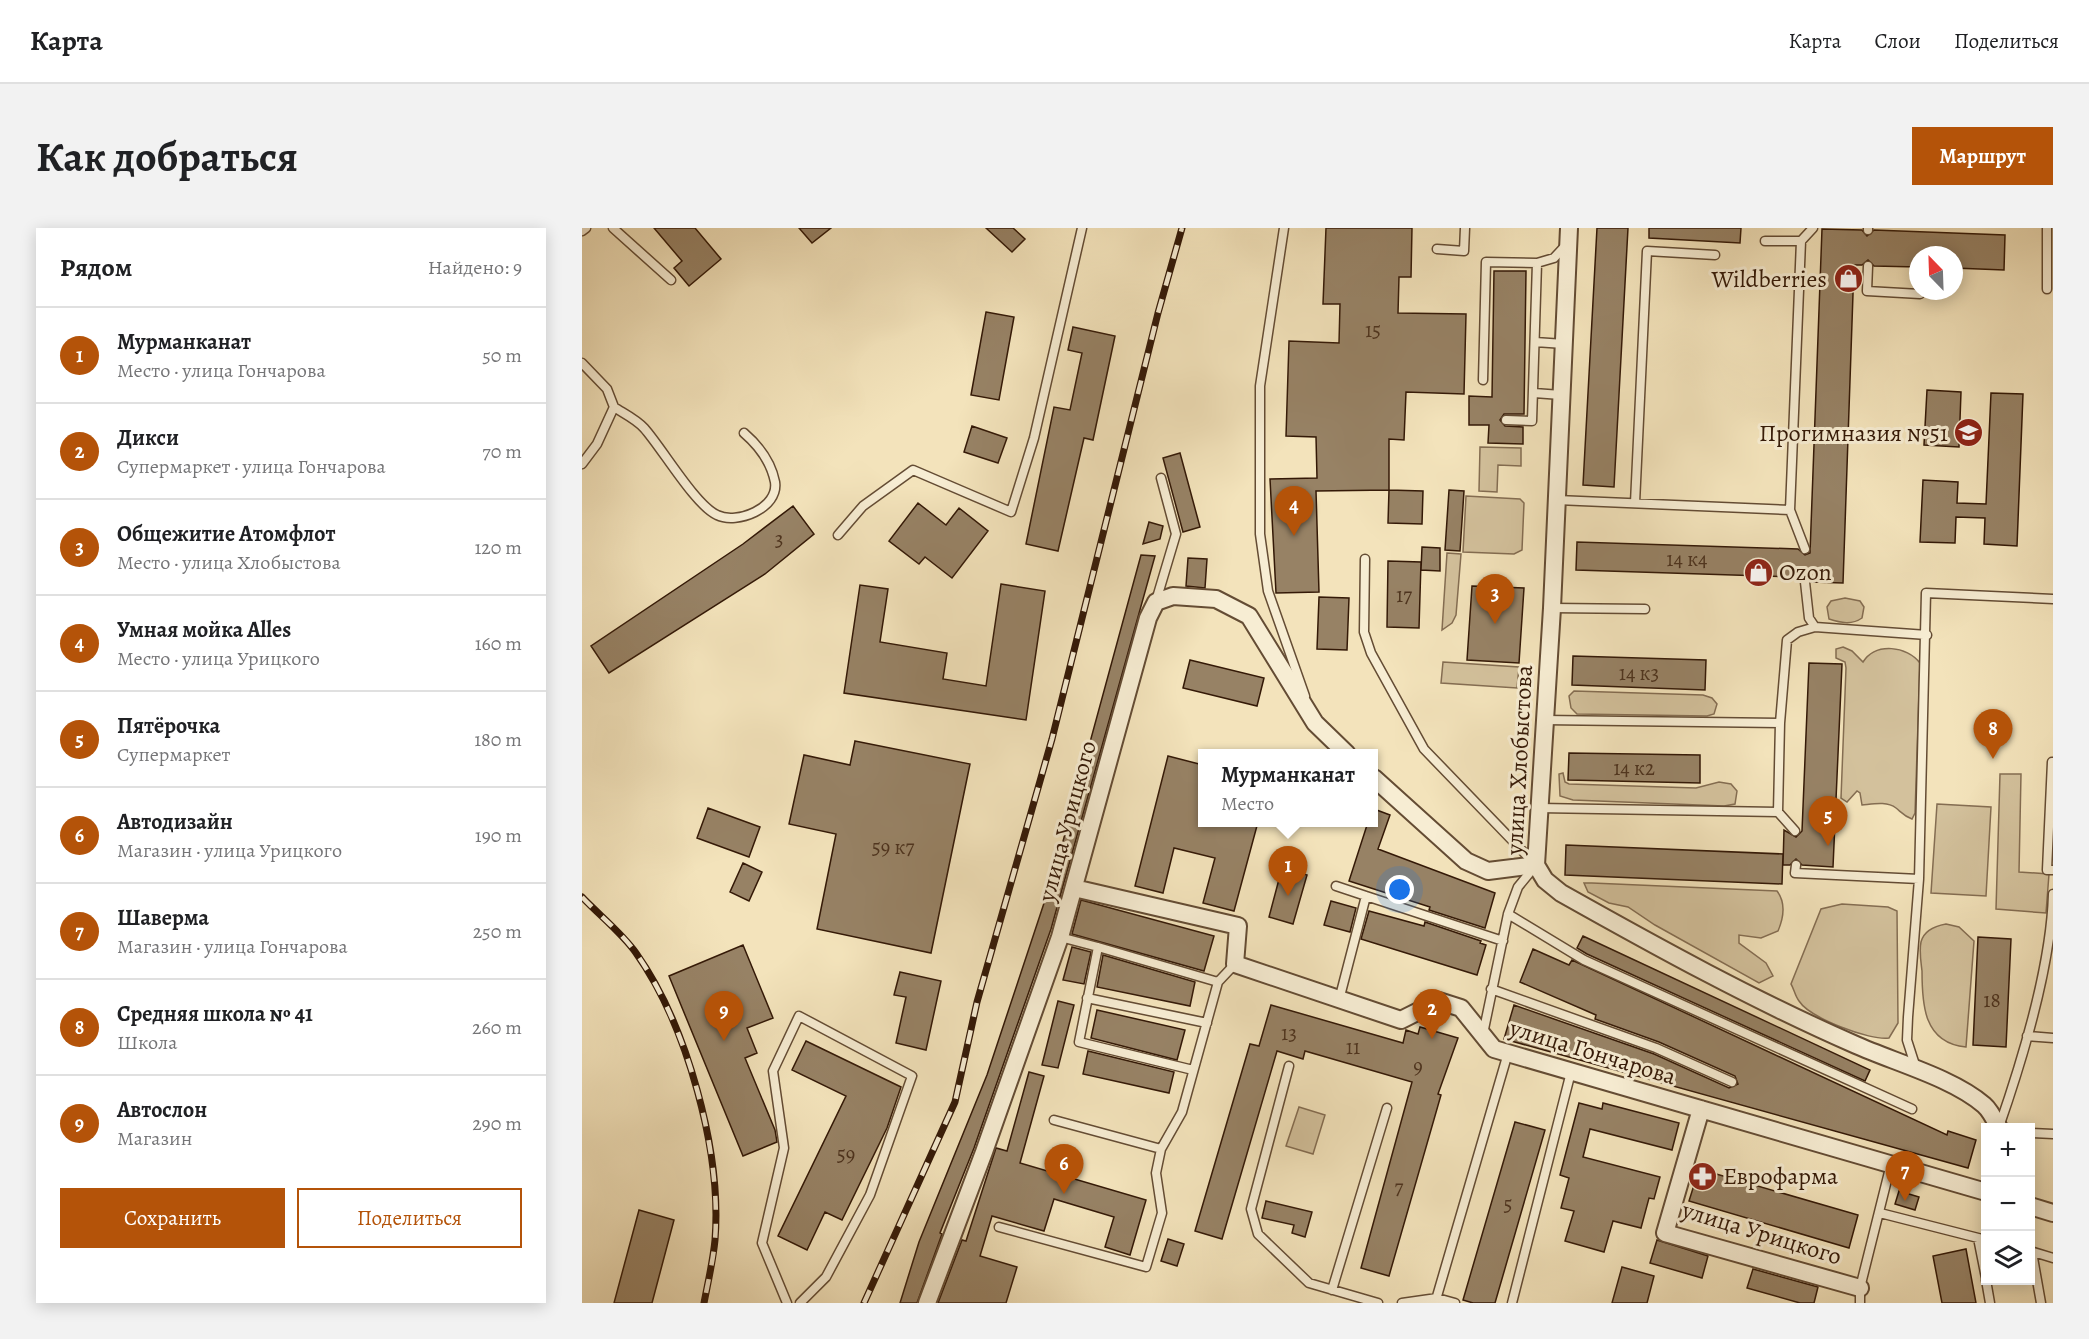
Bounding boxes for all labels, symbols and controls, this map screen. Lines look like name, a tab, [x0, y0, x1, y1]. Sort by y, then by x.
text: Карта	[30, 22, 103, 60]
text: Карта	[1788, 27, 1841, 55]
text: Слои	[1874, 27, 1921, 55]
text: Поделиться	[1954, 27, 2059, 55]
button: Маршрут	[1912, 127, 2053, 185]
text: Как добраться	[36, 128, 298, 185]
north arrow	[1909, 246, 1963, 300]
text: Рядом	[60, 250, 132, 285]
text: Найдено: 9	[428, 254, 522, 281]
place label: Wildberries	[1711, 263, 1827, 295]
shop icon: Wildberries	[1832, 263, 1864, 295]
house number: 15	[1365, 316, 1381, 344]
text: Мурманканат	[117, 327, 251, 357]
text: 1	[76, 342, 83, 369]
text: 50 m	[482, 342, 522, 369]
text: Место · улица Гончарова	[117, 357, 326, 384]
place label: Прогимназия №51	[1759, 417, 1948, 449]
school or university icon: Прогимназия №51	[1953, 417, 1985, 449]
text: Дикси	[117, 423, 179, 453]
text: 2	[75, 438, 84, 465]
text: 70 m	[482, 438, 522, 465]
text: Супермаркет · улица Гончарова	[117, 453, 386, 480]
pin: 4	[1274, 486, 1314, 536]
text: Общежитие Атомфлот	[117, 519, 335, 549]
house number: 3	[775, 525, 783, 553]
text: 3	[75, 534, 84, 561]
text: 120 m	[474, 534, 522, 561]
house number: 14 к4	[1666, 545, 1708, 573]
text: Место · улица Хлобыстова	[117, 549, 341, 576]
shop icon: Ozon	[1742, 556, 1774, 588]
place label: Ozon	[1779, 556, 1832, 588]
pin: 3	[1476, 574, 1514, 624]
house number: 17	[1396, 581, 1412, 609]
text: Умная мойка Alles	[117, 615, 291, 645]
text: 4	[75, 630, 84, 657]
text: 160 m	[475, 630, 522, 657]
text: Место · улица Урицкого	[117, 645, 320, 672]
house number: 14 к3	[1619, 659, 1659, 687]
street label: улица Хлобыстова	[1498, 664, 1540, 857]
pin: 8	[1974, 710, 2012, 759]
text: Пятёрочка	[117, 711, 220, 741]
text: 5	[75, 726, 84, 753]
text: 180 m	[474, 726, 522, 753]
street label: улица Урицкого	[1030, 737, 1104, 906]
text: Супермаркет	[117, 741, 231, 768]
popup	[1198, 749, 1378, 827]
house number: 14 к2	[1613, 754, 1655, 782]
text: Мурманканат	[1221, 760, 1355, 790]
text: Место	[1221, 790, 1274, 817]
pin: 5	[1808, 796, 1848, 846]
text: Автодизайн	[117, 807, 233, 837]
text: 6	[75, 822, 84, 849]
text: 190 m	[475, 822, 522, 849]
house number: 59 к7	[872, 833, 914, 861]
text: Магазин · улица Урицкого	[117, 837, 342, 864]
pin: 1	[1268, 846, 1308, 896]
your location	[1385, 875, 1414, 904]
text: Шаверма	[117, 903, 209, 933]
text: 7	[75, 918, 84, 945]
text: 250 m	[473, 918, 522, 945]
text: Магазин · улица Гончарова	[117, 933, 348, 960]
house number: 18	[1983, 986, 2001, 1014]
pin: 2	[1412, 990, 1452, 1039]
pin: 9	[704, 992, 744, 1041]
text: Средняя школа № 41	[117, 999, 313, 1029]
street label: улица Гончарова	[1505, 1011, 1680, 1092]
text: 8	[75, 1014, 84, 1041]
text: 260 m	[472, 1014, 522, 1041]
house number: 13	[1281, 1019, 1297, 1047]
text: Школа	[117, 1029, 177, 1056]
house number: 11	[1346, 1033, 1360, 1061]
house number: 9	[1413, 1052, 1423, 1080]
text: Автослон	[117, 1095, 207, 1125]
text: 9	[75, 1110, 84, 1137]
text: 290 m	[472, 1110, 522, 1137]
map controls	[1981, 1123, 2035, 1285]
button: +	[1981, 1123, 2035, 1177]
text: Магазин	[117, 1125, 192, 1152]
house number: 59	[837, 1140, 855, 1168]
pin: 6	[1044, 1144, 1084, 1194]
pin: 7	[1886, 1152, 1924, 1201]
pharmacy icon: Еврофарма	[1686, 1160, 1718, 1192]
place label: Еврофарма	[1723, 1160, 1838, 1192]
house number: 7	[1395, 1173, 1404, 1201]
button: −	[1981, 1177, 2035, 1231]
button: Сохранить	[60, 1188, 285, 1248]
button: Поделиться	[297, 1188, 522, 1248]
house number: 5	[1503, 1190, 1513, 1218]
street label: улица Урицкого	[1677, 1193, 1846, 1272]
button: layers	[1981, 1231, 2035, 1285]

